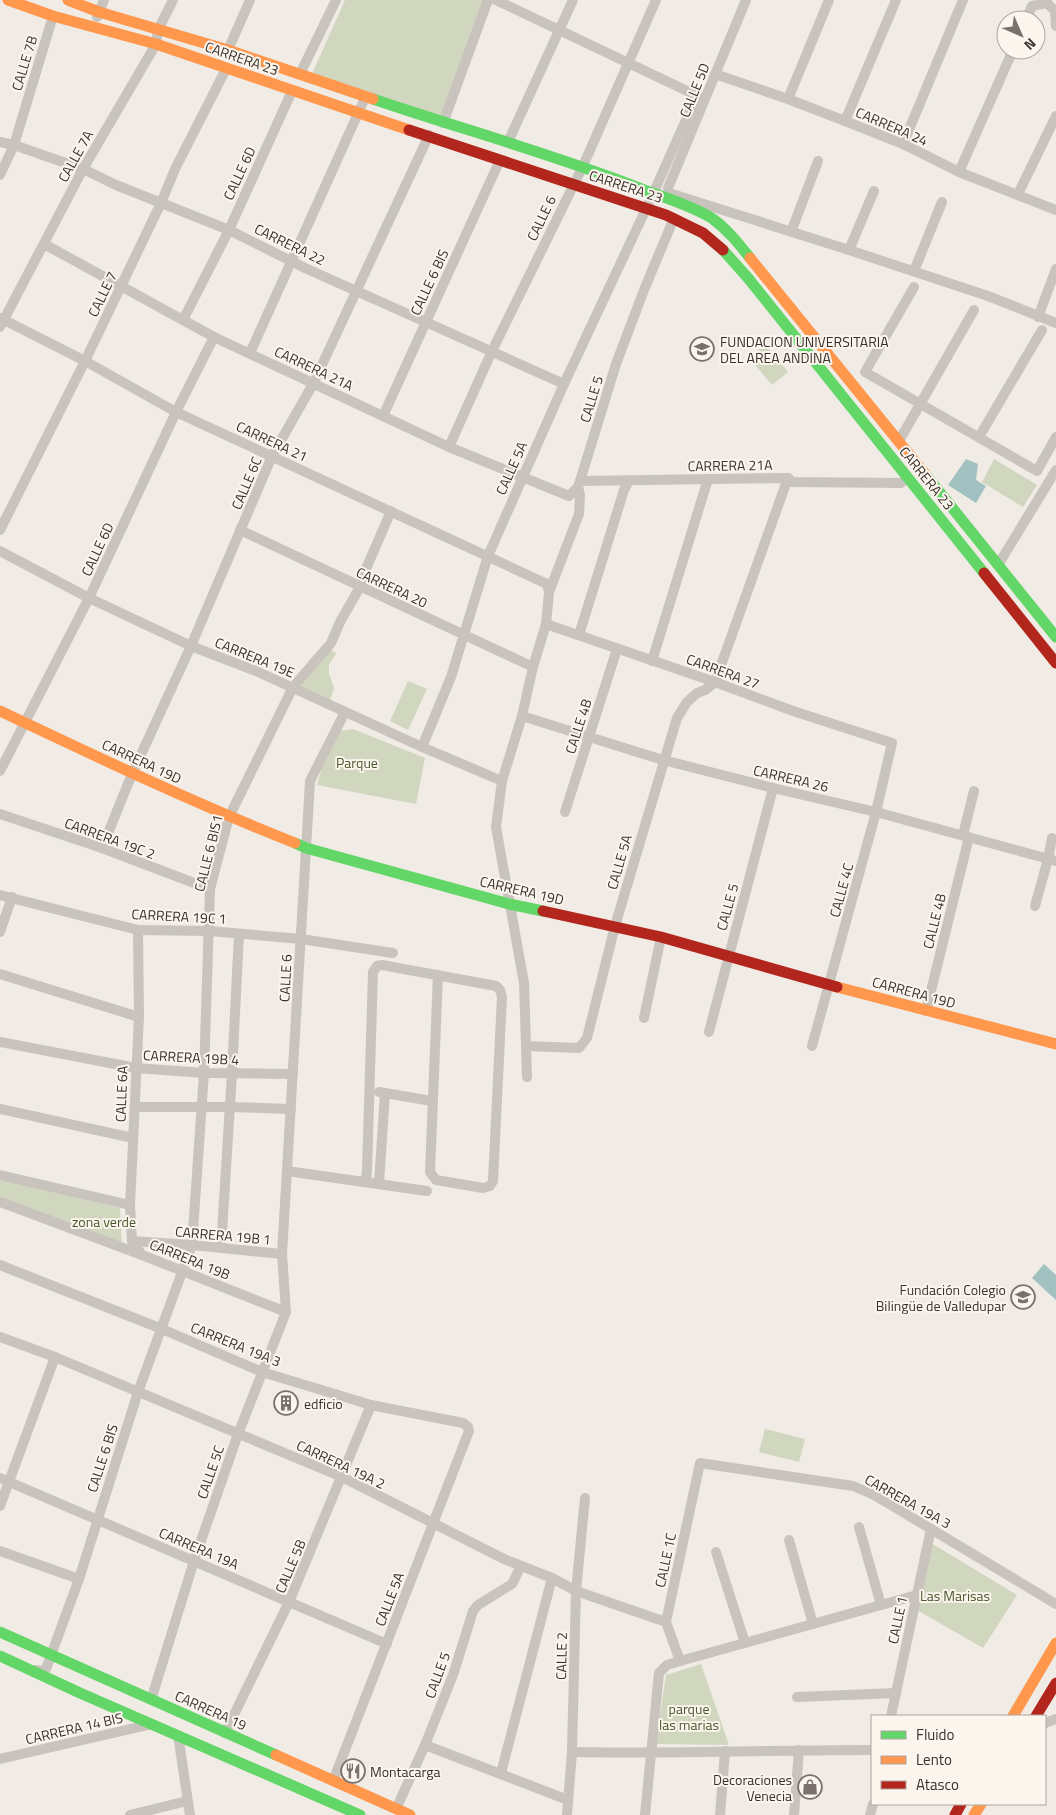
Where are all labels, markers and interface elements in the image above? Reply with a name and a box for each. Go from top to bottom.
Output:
north arrow [996,10,1046,60]
street label: CALLE 7B [6,33,42,93]
text: N [1020,34,1041,55]
street label: CARRERA 23 [202,36,282,80]
street label: CALLE 5D [674,60,714,120]
street label: CARRERA 24 [853,101,931,151]
street label: CALLE 7A [52,126,98,186]
street label: CALLE 6D [217,143,261,203]
street label: CARRERA 23 [586,164,666,208]
street label: CALLE 6 [521,192,561,244]
street label: CARRERA 22 [251,218,329,270]
street label: CALLE 6 BIS [405,245,453,319]
street label: CALLE 7 [82,268,122,320]
place label: FUNDACION UNIVERSITARIA DEL AREA ANDINA [720,331,889,368]
school or university icon: FUNDACION UNIVERSITARIA DEL AREA ANDINA [689,336,715,362]
street label: CARRERA 21A [271,341,358,396]
street label: CALLE 5 [574,373,608,425]
street label: CARRERA 21 [233,415,311,467]
street label: CALLE 5A [490,437,532,498]
street label: CARRERA 23 [895,442,959,514]
street label: CALLE 6C [225,453,267,513]
street label: CARRERA 21A [687,454,773,476]
street label: CALLE 6D [75,519,119,579]
street label: CARRERA 20 [353,561,431,613]
street label: CARRERA 19E [212,631,298,683]
street label: CARRERA 27 [683,648,763,694]
street label: CALLE 4B [559,696,597,756]
street label: CARRERA 19D [99,733,185,789]
park label: Parque [336,752,378,773]
street label: CARRERA 26 [751,759,831,797]
street label: CARRERA 19C 2 [62,812,158,864]
street label: CALLE 6 BIS1 [188,812,228,894]
street label: CALLE 5A [601,831,637,892]
street label: CALLE 4C [824,860,858,920]
street label: CARRERA 19D [478,870,566,910]
street label: CALLE 5 [711,881,743,933]
street label: CALLE 4B [917,891,951,951]
street label: CARRERA 19C 1 [131,903,227,929]
street label: CALLE 6 [273,953,297,1003]
street label: CARRERA 19D [870,971,958,1013]
street label: CARRERA 19B 4 [142,1044,240,1070]
street label: CALLE 6A [110,1065,133,1123]
park label: zona verde [72,1211,136,1232]
street label: CARRERA 19B 1 [174,1220,272,1250]
street label: CARRERA 19B [147,1233,233,1285]
place label: Fundación Colegio Bilingüe de Valledupar [876,1279,1006,1316]
school or university icon: Fundación Colegio Bilingüe de Valledupar [1010,1284,1036,1310]
street label: CARRERA 19A 3 [188,1316,284,1372]
building icon: edficio [273,1390,299,1416]
place label: edficio [304,1393,343,1414]
street label: CALLE 6 BIS [81,1421,123,1495]
street label: CARRERA 19A 2 [293,1434,389,1494]
street label: CALLE 5C [191,1442,229,1502]
street label: CARRERA 19A 3 [861,1469,955,1533]
street label: CARRERA 19A [156,1522,243,1575]
street label: CALLE 1C [649,1530,681,1589]
street label: CALLE 5B [269,1536,311,1596]
street label: CALLE 5A [369,1568,409,1629]
park label: Las Marisas [920,1585,990,1606]
street label: CALLE 1 [882,1594,912,1646]
street label: CALLE 2 [550,1632,572,1680]
street label: CALLE 5 [419,1649,455,1701]
street label: CARRERA 19 [172,1685,250,1735]
park label: parque las marias [659,1698,719,1735]
street label: CARRERA 14 BIS [23,1707,125,1749]
legend [871,1715,1046,1805]
text: Fluido [916,1723,955,1746]
text: Lento [916,1748,952,1771]
restaurant icon: Montacarga [340,1758,366,1784]
place label: Montacarga [370,1761,441,1782]
place label: Decoraciones Venecia [713,1769,792,1806]
text: Atasco [916,1773,959,1796]
shop icon: Decoraciones Venecia [797,1774,823,1800]

